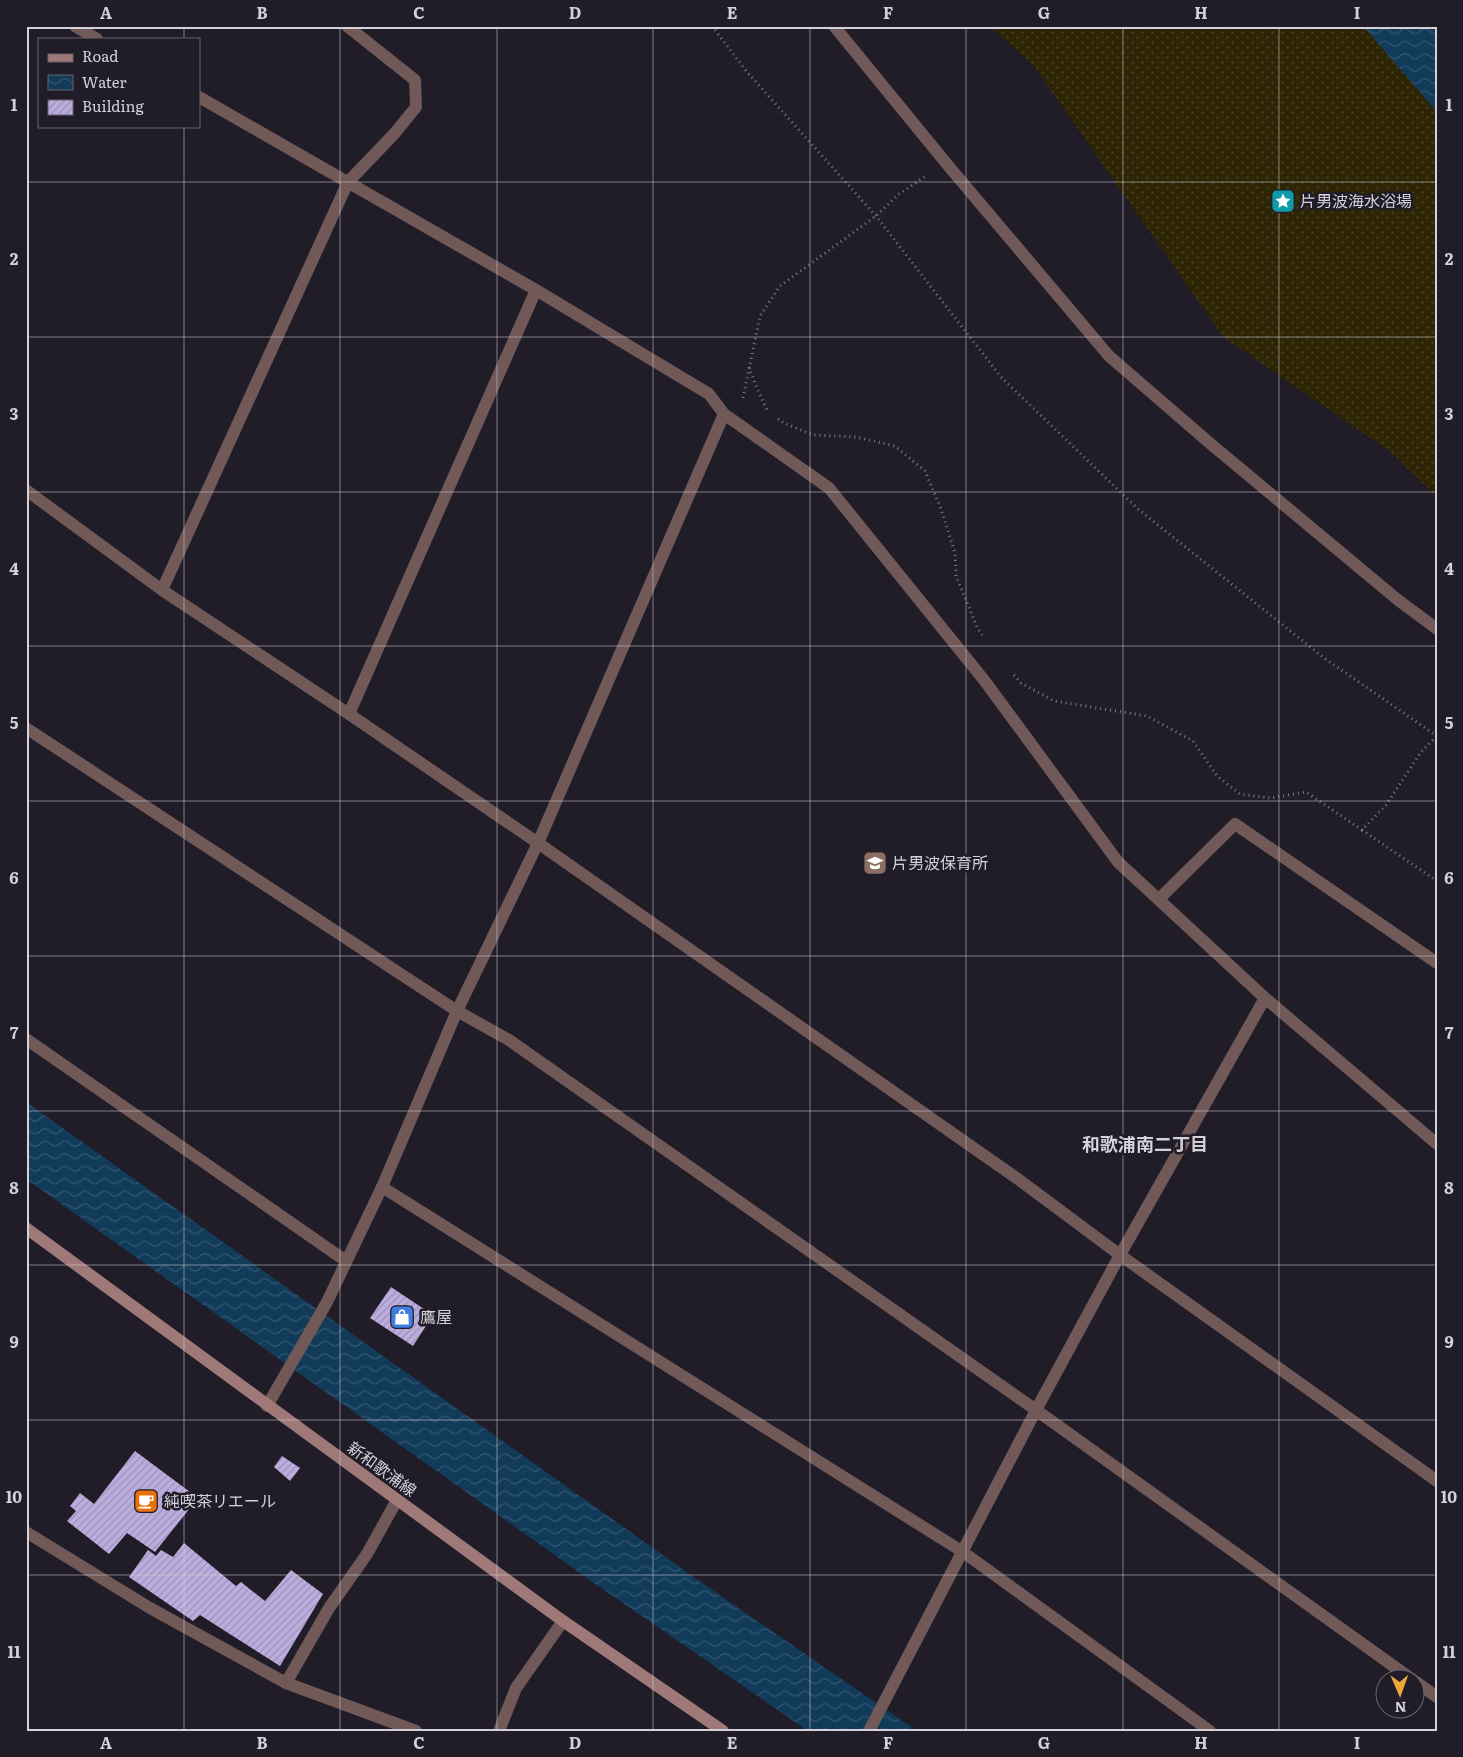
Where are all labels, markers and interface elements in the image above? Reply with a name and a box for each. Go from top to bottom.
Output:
text: A [100,0,112,24]
text: B [256,0,268,24]
text: C [413,0,425,24]
text: D [569,0,581,24]
text: E [727,0,738,24]
text: F [883,0,893,24]
text: G [1038,0,1050,24]
text: H [1194,0,1208,24]
text: I [1354,0,1360,24]
legend [38,38,200,128]
text: Road [82,44,118,67]
text: Water [82,70,127,93]
text: 1 [11,92,18,116]
text: 1 [1446,92,1453,116]
text: Building [82,94,144,117]
place icon: 片男波海水浴場 [1270,188,1296,214]
place label: 片男波海水浴場 [1300,188,1412,212]
text: 2 [10,246,19,270]
text: 2 [1445,246,1454,270]
text: 3 [10,401,19,425]
text: 3 [1445,401,1454,425]
text: 4 [9,556,19,580]
text: 4 [1444,556,1454,580]
text: 5 [10,710,19,734]
text: 5 [1445,710,1454,734]
school or university icon: 片男波保育所 [862,850,888,876]
place label: 片男波保育所 [892,850,988,874]
text: 6 [9,865,19,889]
text: 6 [1444,865,1454,889]
text: 7 [10,1020,19,1044]
text: 7 [1445,1020,1454,1044]
district label: 和歌浦南二丁目 [1082,1130,1208,1157]
text: 8 [9,1175,19,1199]
text: 8 [1444,1175,1454,1199]
shop icon: 鷹屋 [389,1304,415,1330]
place label: 鷹屋 [420,1304,452,1328]
text: 9 [9,1329,19,1353]
text: 9 [1444,1329,1454,1353]
street label: 新和歌浦線 [343,1435,422,1501]
text: 10 [6,1484,22,1508]
text: 10 [1441,1484,1457,1508]
cafe icon: 純喫茶リエール [133,1488,159,1514]
place label: 純喫茶リエール [164,1488,276,1512]
text: 11 [7,1639,21,1663]
text: 11 [1442,1639,1456,1663]
north arrow [1376,1670,1426,1720]
text: N [1394,1698,1407,1718]
text: A [100,1730,112,1754]
text: B [256,1730,268,1754]
text: C [413,1730,425,1754]
text: D [569,1730,581,1754]
text: E [727,1730,738,1754]
text: F [883,1730,893,1754]
text: G [1038,1730,1050,1754]
text: H [1194,1730,1208,1754]
text: I [1354,1730,1360,1754]

